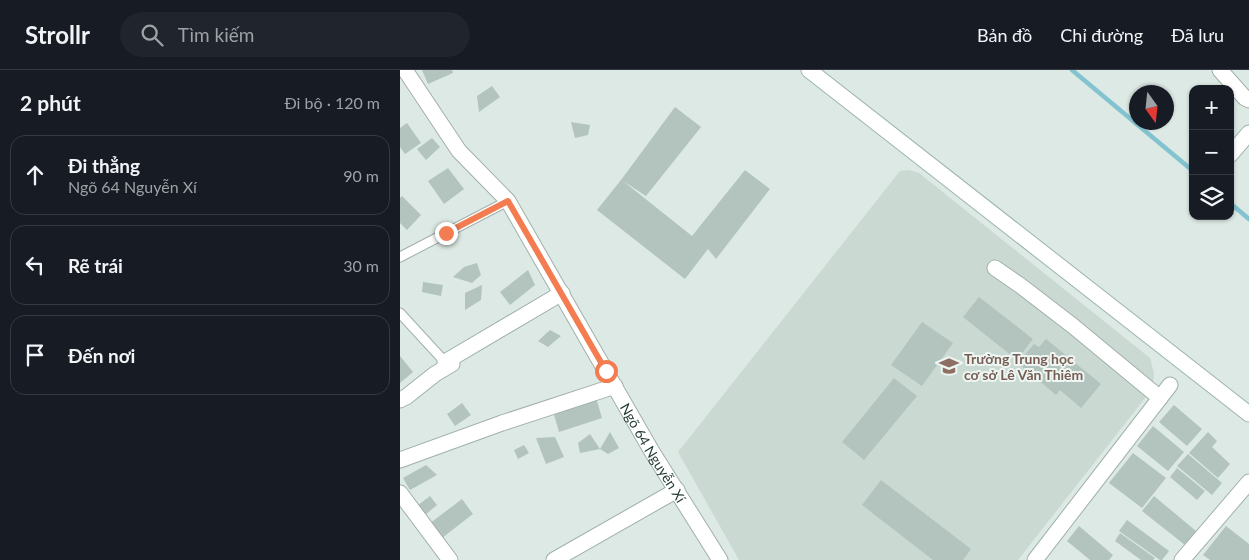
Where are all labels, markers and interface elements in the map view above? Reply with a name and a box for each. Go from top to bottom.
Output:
search box [120,12,470,57]
text: Strollr [25,20,90,49]
icon: search [138,21,166,49]
text: Tìm kiếm [178,23,254,46]
text: Bản đồ [977,24,1032,46]
text: Chỉ đường [1060,24,1143,46]
text: Đã lưu [1171,24,1224,46]
north arrow [1129,85,1174,130]
map controls [1189,85,1234,220]
button: + [1189,85,1234,130]
text: 2 phút [20,90,81,115]
text: Đi bộ · 120 m [284,93,380,112]
button: − [1189,130,1234,175]
text: Đi thẳng [68,154,140,177]
icon: ahead [21,161,49,189]
text: 90 m [343,166,379,185]
button: layers [1189,175,1234,220]
text: Ngõ 64 Nguyễn Xí [68,177,197,196]
route end [435,222,458,245]
icon: left [21,251,49,279]
text: Rẽ trái [68,254,123,277]
text: 30 m [343,256,379,275]
icon: arrive [21,341,49,369]
text: Đến nơi [68,344,135,367]
place label: Trường Trung học cơ sở Lê Văn Thiêm [964,350,1083,383]
school or university icon: Trường Trung học cơ sở Lê Văn Thiêm [938,355,960,377]
route start [595,360,618,383]
street label: Ngõ 64 Nguyễn Xí [617,400,690,506]

